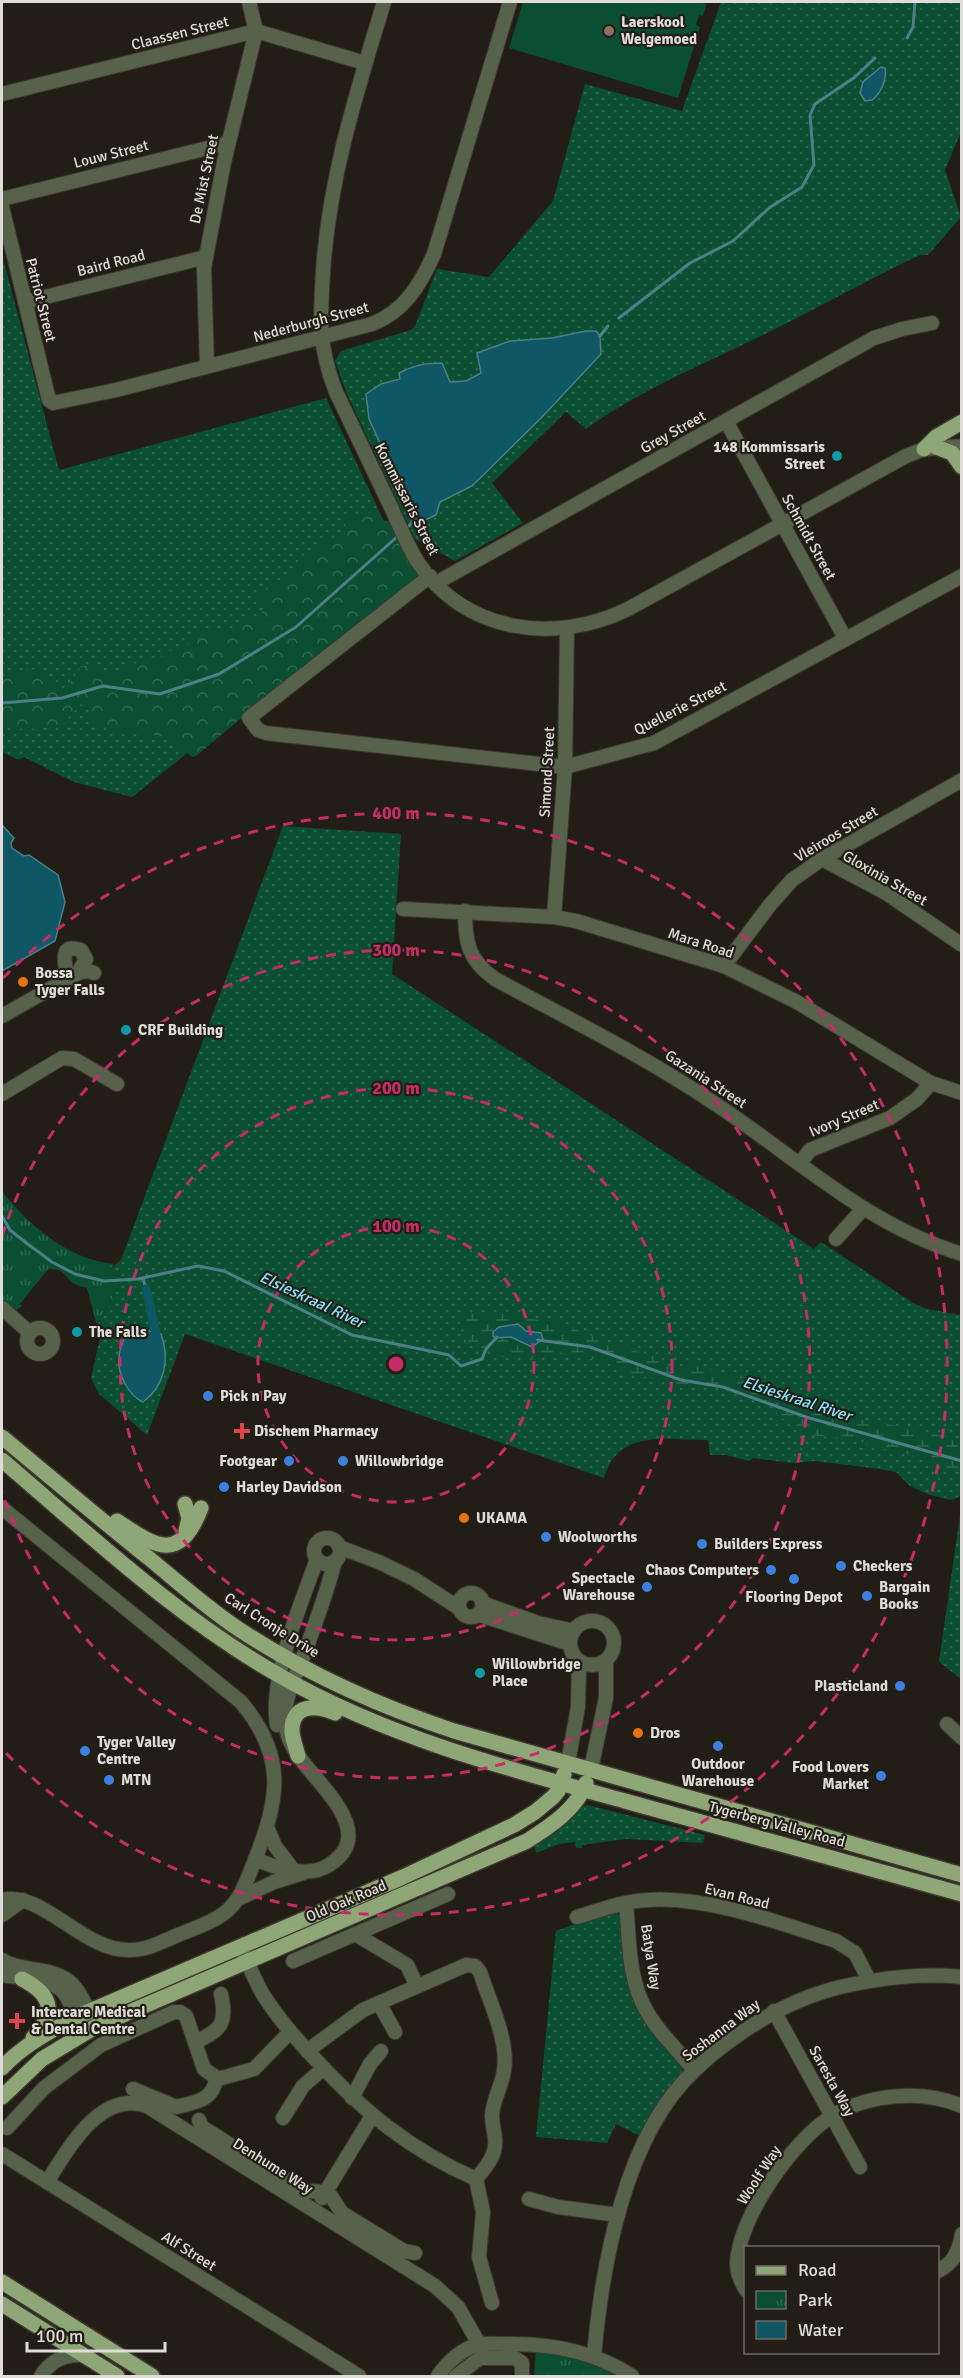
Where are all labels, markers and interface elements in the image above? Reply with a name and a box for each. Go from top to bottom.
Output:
street label: Claassen Street [129,12,231,54]
place label: Laerskool Welgemoed [621,13,697,48]
marker: Laerskool Welgemoed [602,24,616,38]
street label: De Mist Street [186,133,222,225]
street label: Louw Street [72,136,150,172]
street label: Baird Road [75,246,147,280]
street label: Patriot Street [22,256,60,344]
street label: Nederburgh Street [251,298,371,346]
street label: Grey Street [637,407,709,457]
place label: 148 Kommissaris Street [713,438,825,473]
street label: Kommissaris Street [371,440,443,558]
marker: 148 Kommissaris Street [830,449,844,463]
street label: Schmidt Street [778,491,840,583]
street label: Quellerie Street [631,677,729,739]
street label: Simond Street [536,726,558,818]
text: 400 m [372,802,420,824]
street label: Vleiroos Street [791,802,881,866]
street label: Gloxinia Street [839,847,931,909]
street label: Mara Road [666,924,736,962]
text: 300 m [372,939,420,961]
place label: Bossa Tyger Falls [35,964,105,999]
marker: Bossa Tyger Falls [16,975,30,989]
place label: CRF Building [138,1021,223,1039]
marker: CRF Building [119,1023,133,1037]
street label: Gazania Street [662,1046,750,1112]
text: 200 m [372,1077,420,1099]
street label: Ivory Street [806,1095,882,1141]
text: 100 m [372,1215,420,1237]
water label: Elsieskraal River [257,1267,369,1334]
place label: The Falls [89,1323,147,1341]
marker: The Falls [70,1325,84,1339]
centre of rings [386,1354,406,1374]
water label: Elsieskraal River [740,1372,856,1427]
place label: Pick n Pay [220,1387,287,1405]
marker: Pick n Pay [201,1389,215,1403]
place label: Dischem Pharmacy [254,1422,379,1440]
marker: Dischem Pharmacy [235,1424,249,1438]
place label: Footgear [219,1452,277,1470]
place label: Willowbridge [355,1452,444,1470]
marker: Footgear [282,1454,296,1468]
marker: Willowbridge [336,1454,350,1468]
place label: Harley Davidson [236,1478,342,1496]
marker: Harley Davidson [217,1480,231,1494]
place label: UKAMA [476,1509,527,1527]
marker: UKAMA [457,1511,471,1525]
place label: Woolworths [558,1528,638,1546]
marker: Woolworths [539,1530,553,1544]
place label: Builders Express [714,1535,823,1553]
marker: Builders Express [695,1537,709,1551]
place label: Checkers [853,1557,913,1575]
marker: Checkers [834,1559,848,1573]
place label: Chaos Computers [645,1561,759,1579]
marker: Chaos Computers [764,1563,778,1577]
place label: Spectacle Warehouse [563,1569,635,1604]
marker: Flooring Depot [787,1572,801,1586]
place label: Bargain Books [879,1578,930,1613]
marker: Spectacle Warehouse [640,1580,654,1594]
place label: Flooring Depot [745,1588,843,1606]
street label: Carl Cronje Drive [221,1589,323,1661]
marker: Bargain Books [860,1589,874,1603]
place label: Willowbridge Place [492,1655,581,1690]
marker: Willowbridge Place [473,1666,487,1680]
place label: Plasticland [814,1677,888,1695]
marker: Plasticland [893,1679,907,1693]
place label: Dros [650,1724,681,1742]
marker: Dros [631,1726,645,1740]
place label: Tyger Valley Centre [97,1733,176,1768]
marker: Outdoor Warehouse [711,1739,725,1753]
marker: Tyger Valley Centre [78,1744,92,1758]
place label: Outdoor Warehouse [682,1755,754,1790]
place label: Food Lovers Market [792,1758,869,1793]
marker: Food Lovers Market [874,1769,888,1783]
place label: MTN [121,1771,151,1789]
marker: MTN [102,1773,116,1787]
street label: Tygerberg Valley Road [707,1797,847,1851]
street label: Old Oak Road [303,1876,389,1926]
street label: Evan Road [703,1879,771,1913]
street label: Batya Way [637,1923,665,1991]
street label: Soshanna Way [679,1995,763,2065]
place label: Intercare Medical & Dental Centre [31,2003,146,2038]
marker: Intercare Medical & Dental Centre [8,2012,26,2030]
street label: Saresta Way [805,2043,859,2119]
street label: Denhume Way [230,2134,316,2198]
street label: Woolf Way [733,2142,785,2208]
street label: Alf Street [158,2227,220,2275]
legend [744,2246,939,2354]
text: Road [798,2259,837,2281]
text: Park [798,2289,833,2311]
scale bar [27,2315,165,2353]
text: Water [798,2319,844,2341]
text: 100 m [36,2325,83,2347]

